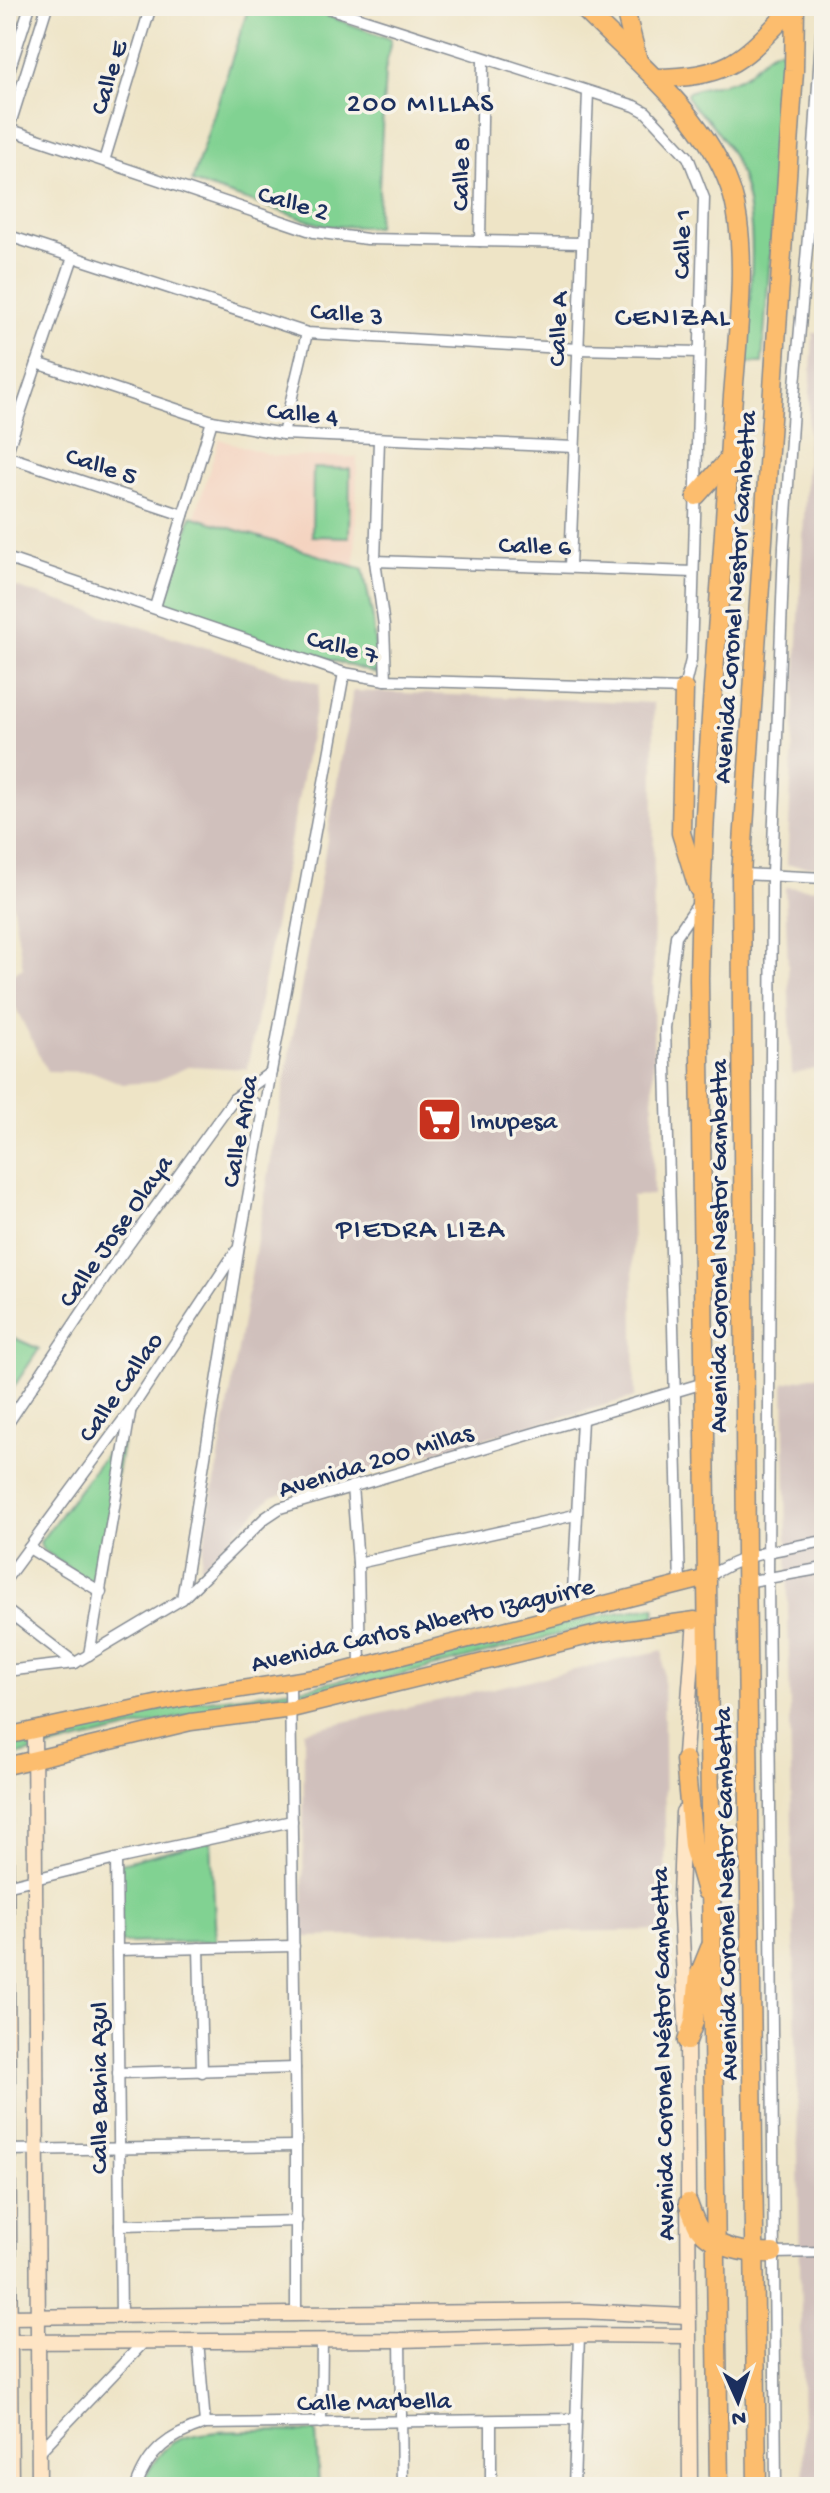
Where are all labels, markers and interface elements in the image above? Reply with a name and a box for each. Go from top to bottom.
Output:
street label: Calle E [85,37,137,119]
district label: 200 MILLAS [347,89,495,122]
street label: Calle 8 [447,137,480,211]
street label: Calle 2 [254,180,332,230]
street label: Calle 1 [668,209,701,279]
street label: Calle A [544,290,577,367]
street label: Calle 3 [309,298,384,335]
district label: CENIZAL [615,303,731,336]
street label: Calle 4 [265,397,340,436]
street label: Avenida Coronel Nestor Gambetta [709,408,766,785]
street label: Calle 5 [61,442,140,494]
street label: Calle 6 [498,532,573,565]
street label: Calle 7 [303,625,383,674]
street label: Avenida Coronel Nestor Gambetta [706,1058,737,1433]
street label: Calle Arica [217,1072,268,1190]
supermarket icon: Imupesa [415,1095,463,1143]
place label: Imupesa [470,1108,559,1139]
street label: Calle Jose Olaya [54,1149,183,1315]
district label: PIEDRA LIZA [335,1215,506,1248]
street label: Calle Callao [73,1327,172,1450]
street label: Avenida 200 Millas [275,1419,479,1508]
street label: Avenida Carlos Alberto Izaguirre [249,1573,598,1682]
street label: Avenida Coronel Nestor Gambetta [710,1705,747,2081]
street label: Avenida Coronel Néstor Gambetta [647,1865,684,2241]
street label: Calle Bahia Azul [86,2002,117,2174]
north arrow [698,2361,778,2441]
street label: Calle Marbella [297,2388,453,2421]
text: N [731,2404,747,2430]

